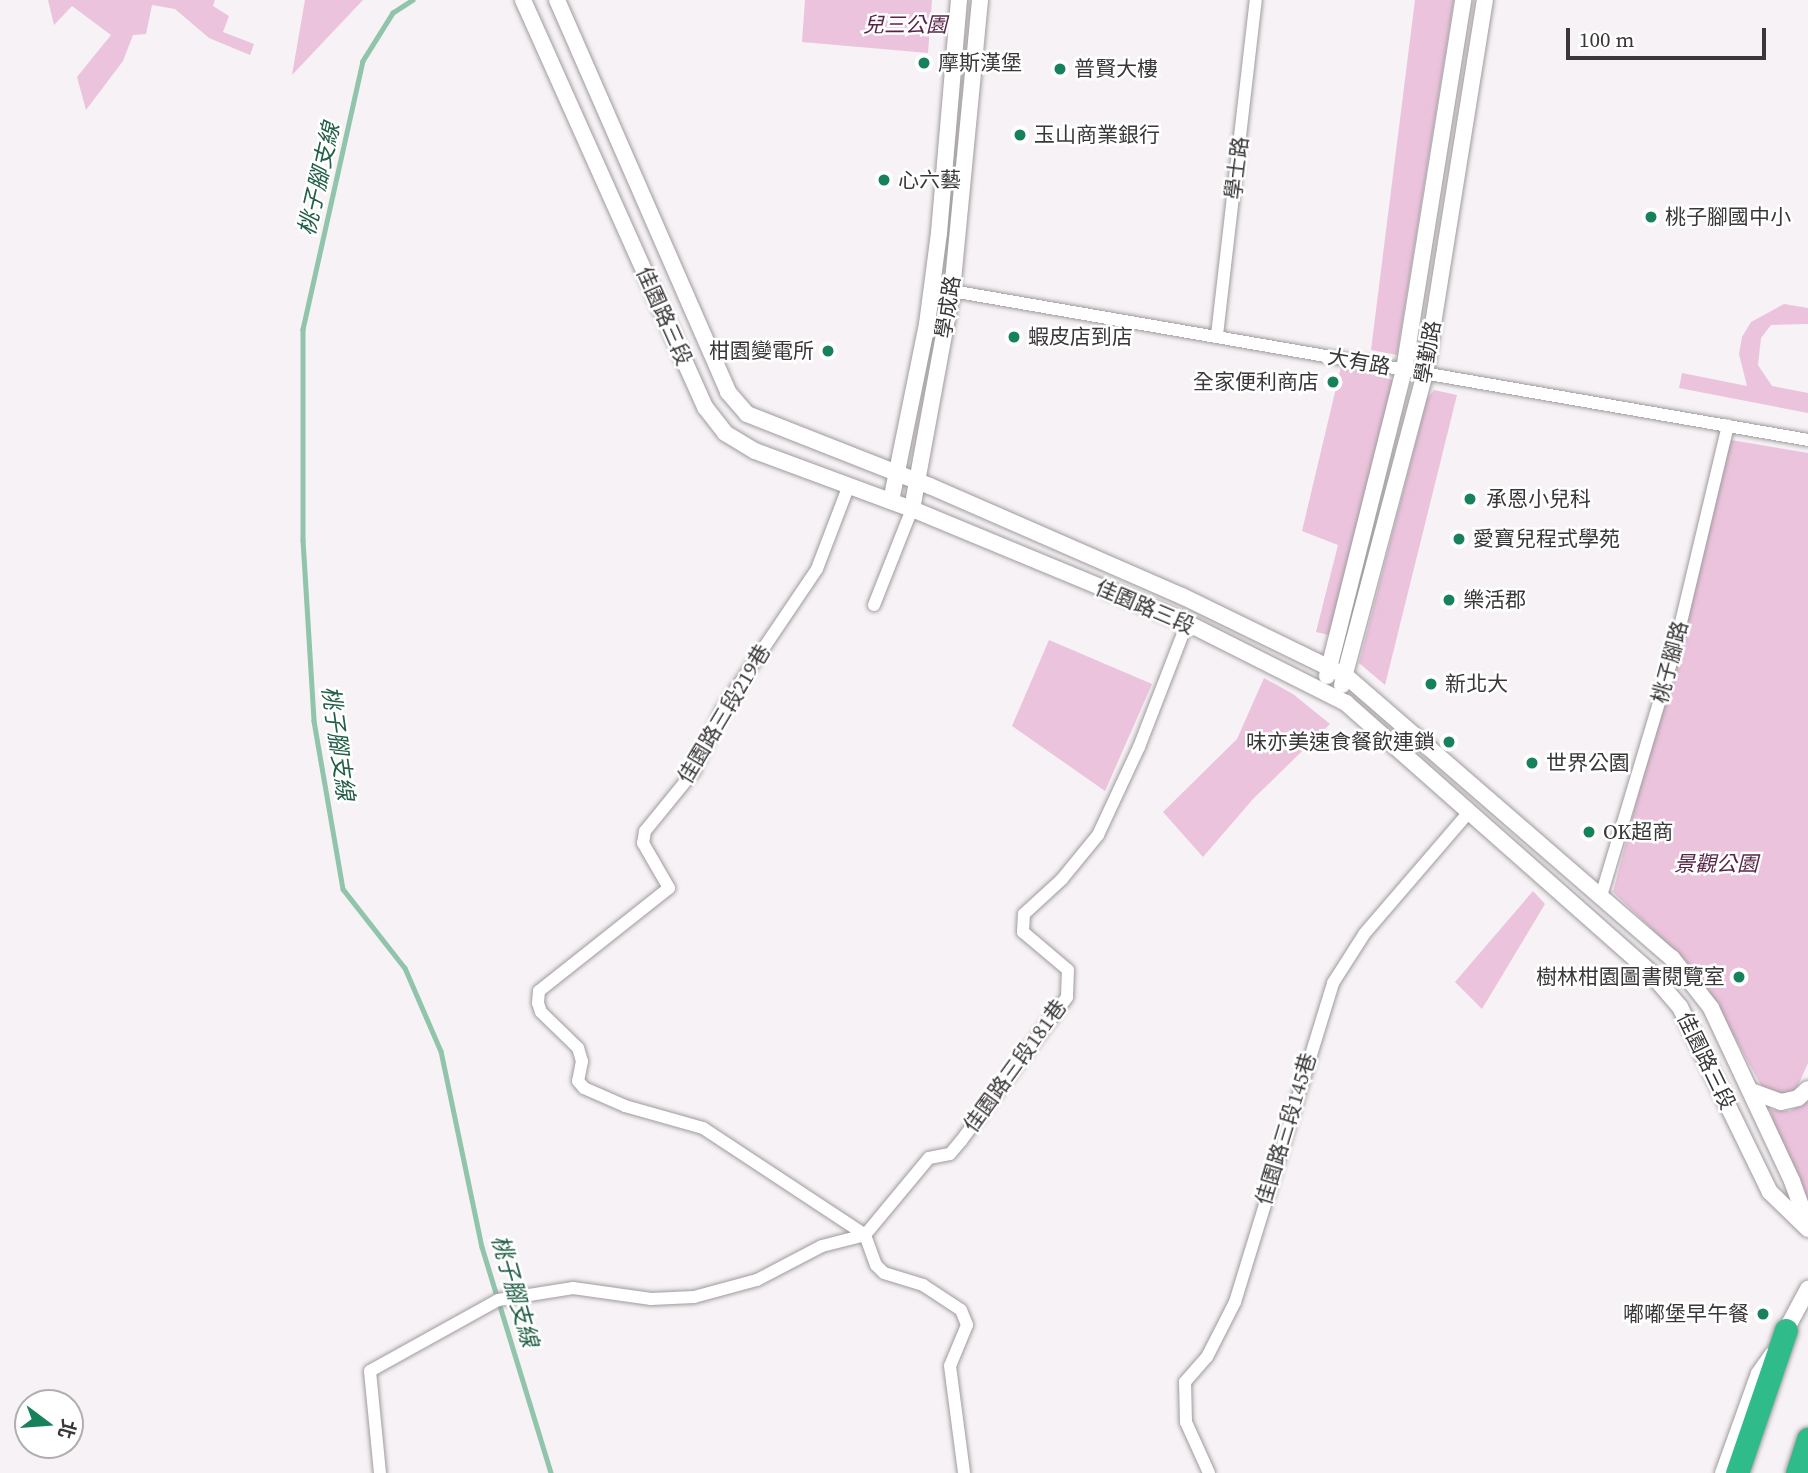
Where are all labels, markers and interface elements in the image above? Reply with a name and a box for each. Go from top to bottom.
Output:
park label: 兒三公園 [863,12,947,38]
scale bar [1570,14,1770,58]
text: 100 m [1579,25,1634,54]
place label: 摩斯漢堡 [938,50,1022,76]
marker: 摩斯漢堡 [916,55,932,71]
place label: 普賢大樓 [1074,56,1158,82]
marker: 普賢大樓 [1052,61,1068,77]
water label: 桃子腳支線 [293,120,345,238]
place label: 玉山商業銀行 [1034,122,1160,148]
marker: 玉山商業銀行 [1012,127,1028,143]
street label: 學士路 [1221,135,1253,201]
place label: 心六藝 [898,167,961,193]
marker: 心六藝 [876,172,892,188]
place label: 桃子腳國中小 [1665,204,1791,230]
marker: 桃子腳國中小 [1643,209,1659,225]
street label: 佳園路三段 [631,263,697,369]
street label: 學成路 [931,274,965,340]
street label: 學勤路 [1410,319,1446,385]
place label: 蝦皮店到店 [1028,324,1133,350]
marker: 蝦皮店到店 [1006,329,1022,345]
place label: 柑園變電所 [709,338,814,364]
marker: 柑園變電所 [820,343,836,359]
street label: 大有路 [1326,344,1392,380]
place label: 全家便利商店 [1193,369,1319,395]
marker: 全家便利商店 [1325,374,1341,390]
place label: 承恩小兒科 [1486,486,1591,512]
marker: 承恩小兒科 [1460,489,1480,509]
place label: 愛寶兒程式學苑 [1473,526,1620,552]
marker: 愛寶兒程式學苑 [1451,531,1467,547]
street label: 佳園路三段 [1092,575,1198,639]
place label: 樂活郡 [1463,587,1526,613]
marker: 樂活郡 [1441,592,1457,608]
street label: 桃子腳路 [1647,618,1693,706]
street label: 佳園路三段219巷 [673,640,775,788]
place label: 新北大 [1445,671,1508,697]
marker: 新北大 [1423,676,1439,692]
water label: 桃子腳支線 [316,684,360,802]
place label: 味亦美速食餐飲連鎖 [1246,729,1435,755]
marker: 味亦美速食餐飲連鎖 [1441,734,1457,750]
place label: 世界公園 [1546,750,1630,776]
marker: 世界公園 [1524,755,1540,771]
place label: OK超商 [1603,819,1673,845]
marker: OK超商 [1581,824,1597,840]
park label: 景觀公園 [1674,851,1758,877]
place label: 樹林柑園圖書閱覽室 [1536,964,1725,990]
marker: 樹林柑園圖書閱覽室 [1731,969,1747,985]
street label: 佳園路三段181巷 [959,995,1071,1137]
street label: 佳園路三段 [1672,1008,1740,1114]
street label: 佳園路三段145巷 [1251,1050,1321,1208]
water label: 桃子腳支線 [486,1232,544,1350]
place label: 嘟嘟堡早午餐 [1623,1301,1749,1327]
marker: 嘟嘟堡早午餐 [1755,1306,1771,1322]
north arrow [14,1389,84,1459]
text: 北 [52,1417,82,1442]

